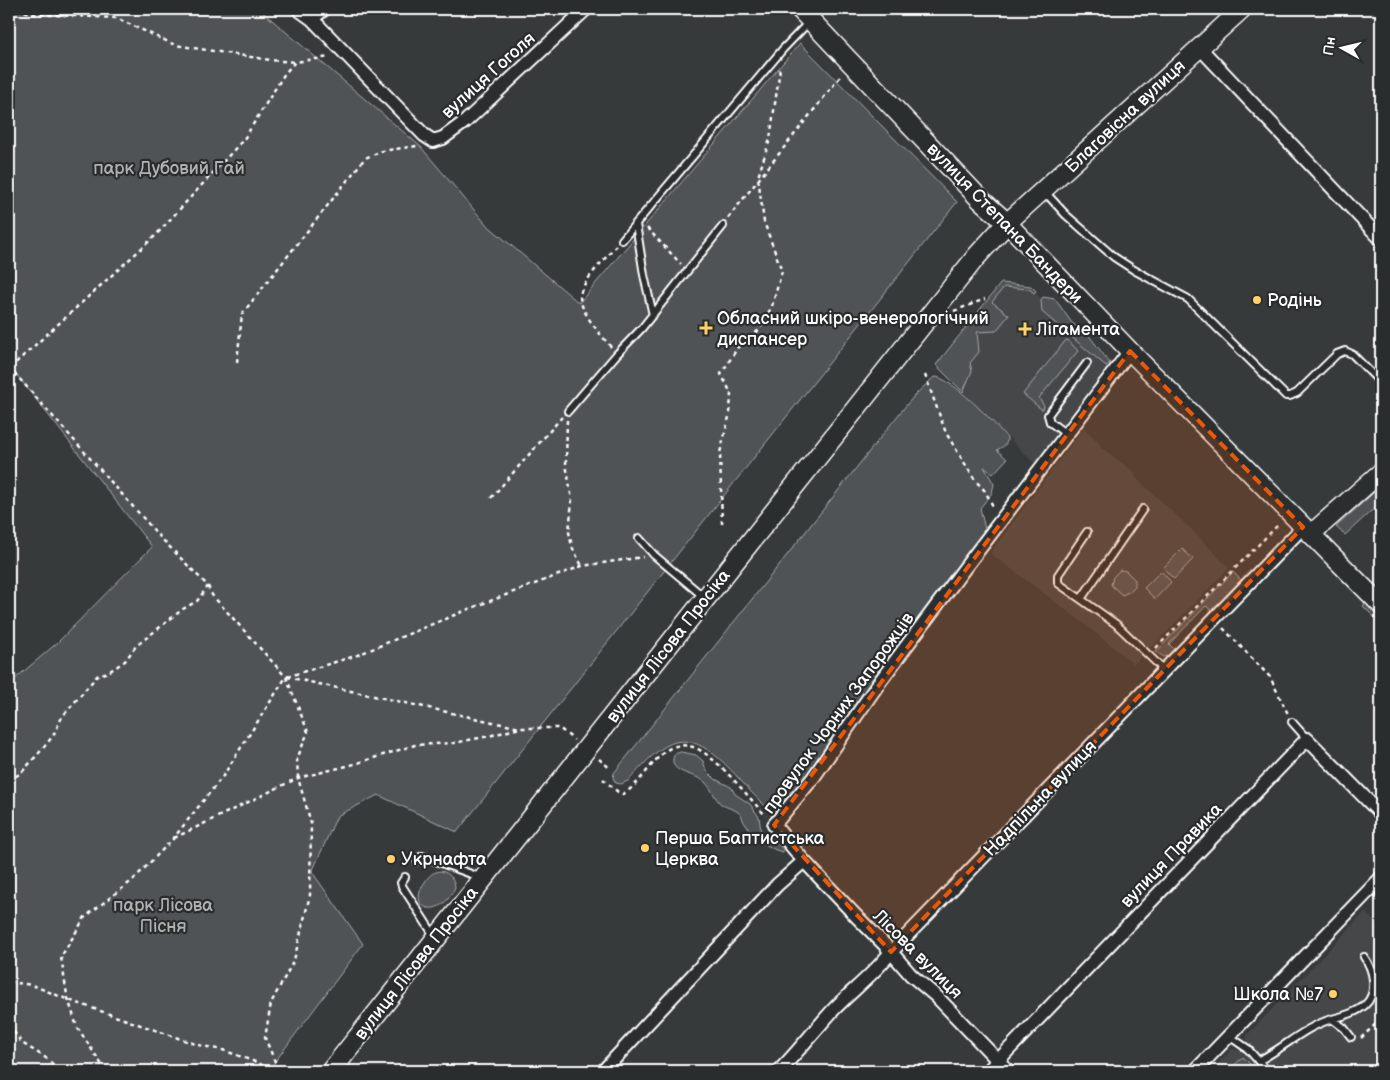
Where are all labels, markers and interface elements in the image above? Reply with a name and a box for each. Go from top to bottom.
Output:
north arrow [1318,22,1368,72]
street label: вулиця Гоголя [437,28,540,123]
text: Пн [1320,36,1339,57]
street label: Благовісна вулиця [1061,55,1190,177]
street label: вулиця Степана Бандери [922,139,1087,308]
park label: парк Дубовий Гай [93,158,245,179]
place label: Родінь [1267,290,1322,311]
marker: Родінь [1251,294,1263,306]
place label: Обласний шкіро-венерологічний диспансер [717,308,989,350]
place label: Лігамента [1035,319,1120,340]
marker: Обласний шкіро-венерологічний диспансер [699,321,713,335]
marker: Лігамента [1018,322,1032,336]
street label: вулиця Лісова Просіка [602,565,735,727]
street label: провулок Чорних Запорожців [758,608,919,818]
street label: Надпільна вулиця [980,736,1101,861]
street label: вулиця Правика [1116,798,1227,912]
place label: Перша Баптистська Церква [655,828,825,870]
marker: Перша Баптистська Церква [639,842,651,854]
place label: Укрнафта [401,849,487,870]
marker: Укрнафта [385,853,397,865]
street label: вулиця Лісова Просіка [350,882,483,1044]
park label: парк Лісова Пісня [113,895,213,937]
street label: Лісова вулиця [868,905,967,1003]
place label: Школа №7 [1233,984,1323,1005]
marker: Школа №7 [1327,988,1339,1000]

